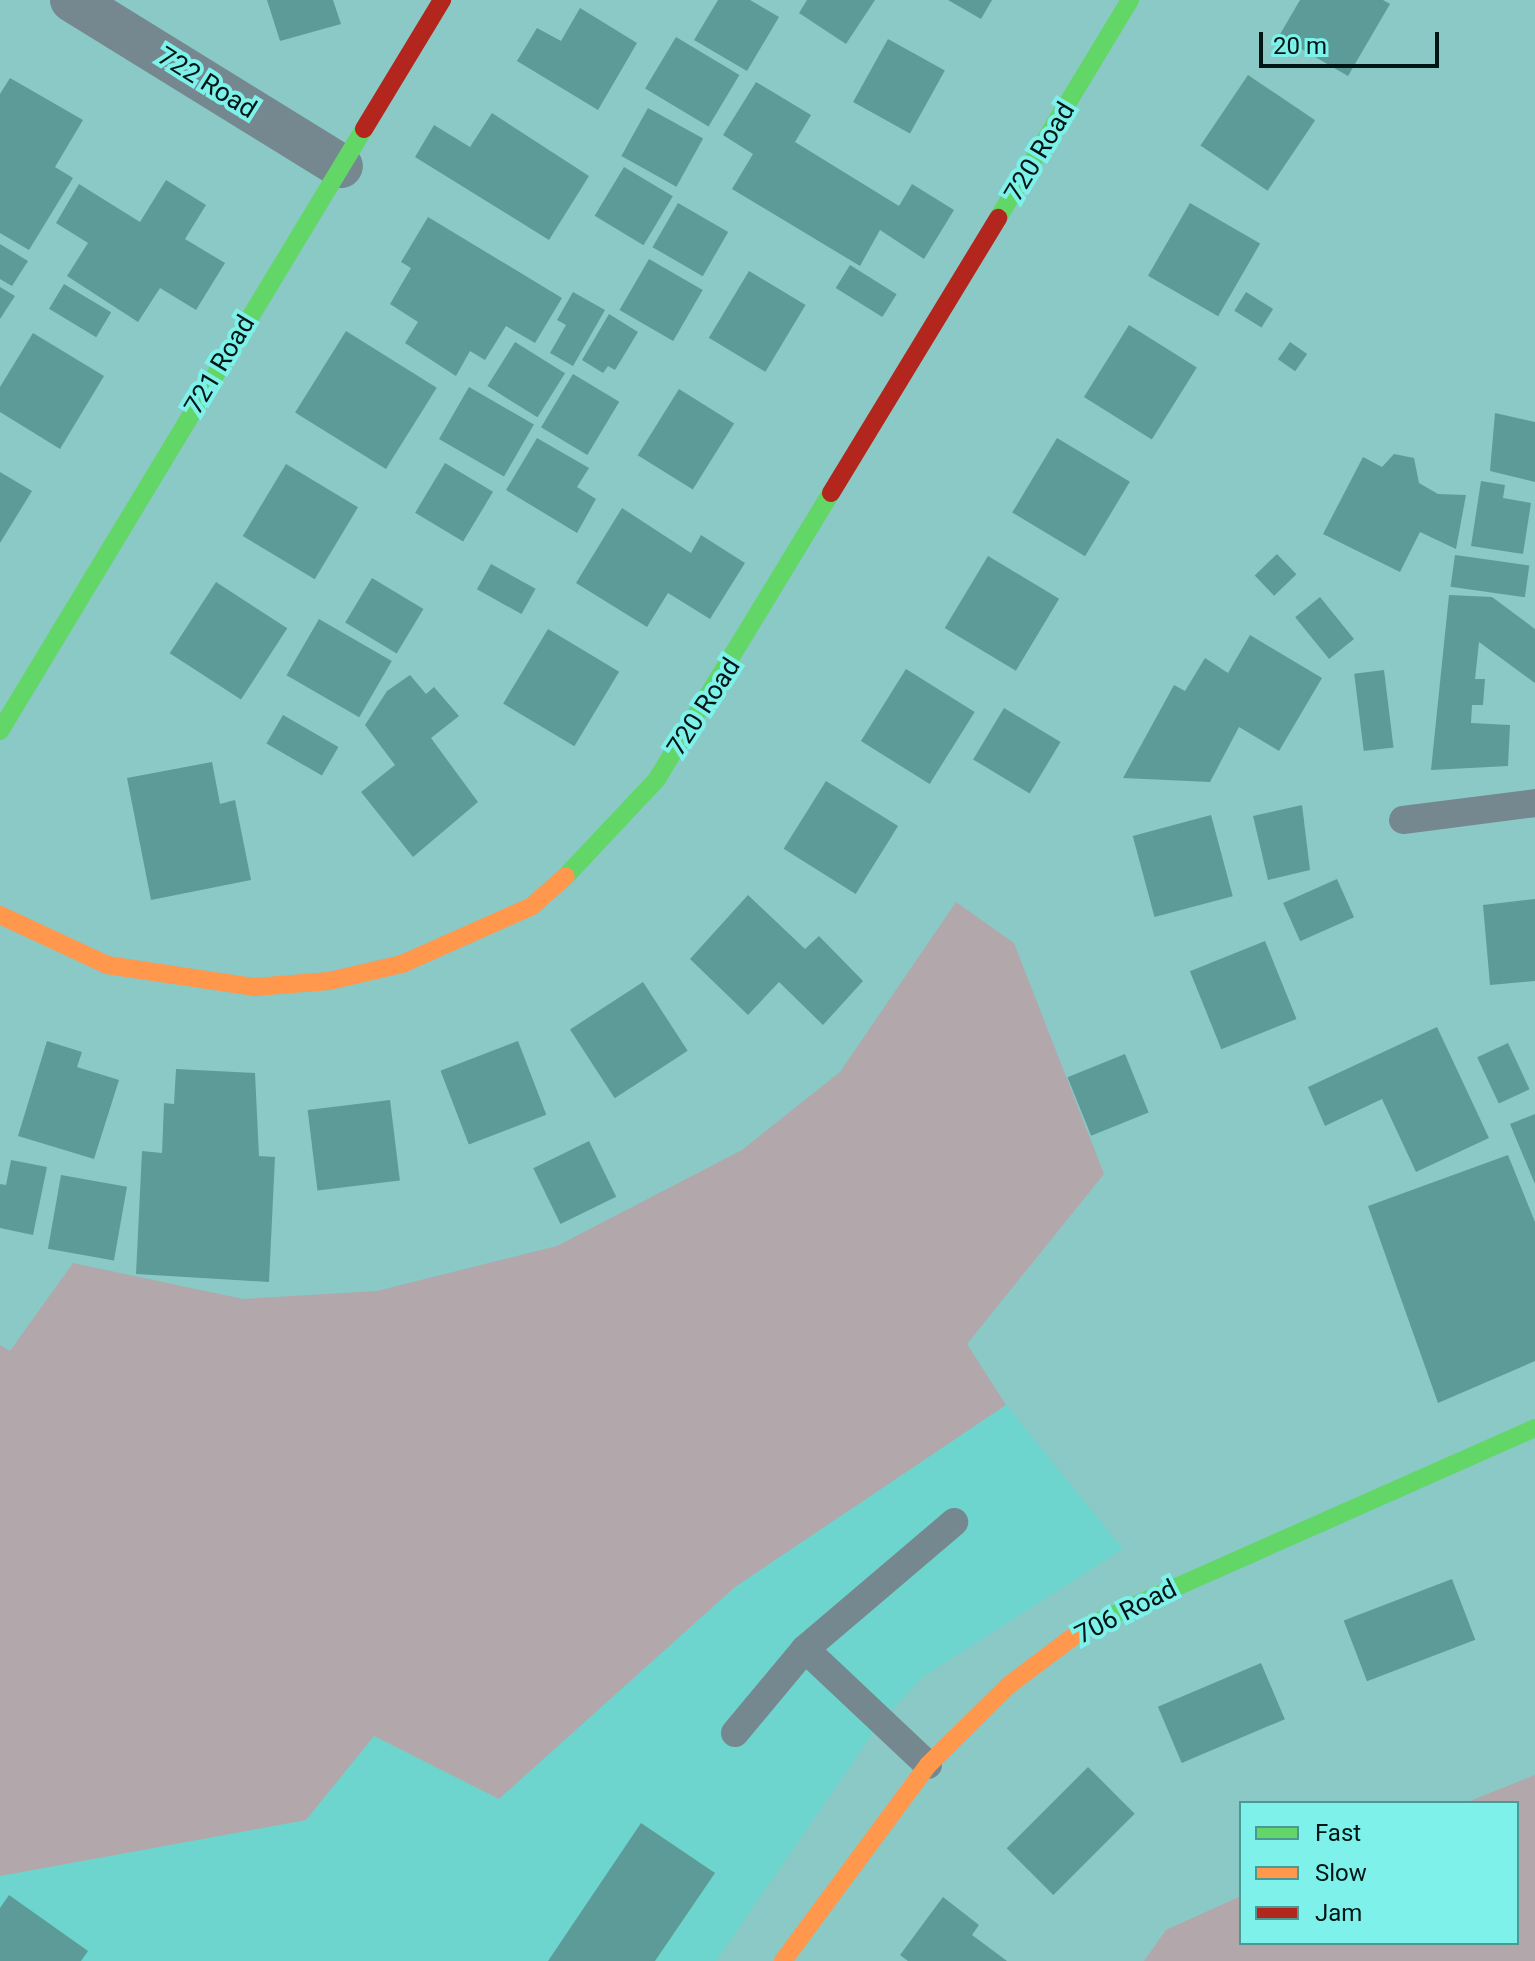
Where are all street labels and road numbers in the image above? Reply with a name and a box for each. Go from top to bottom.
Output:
street label: 722 Road [152,41,262,125]
street label: 720 Road [998,97,1082,207]
street label: 721 Road [178,310,262,420]
street label: 720 Road [661,652,747,762]
street label: 706 Road [1070,1573,1182,1651]

